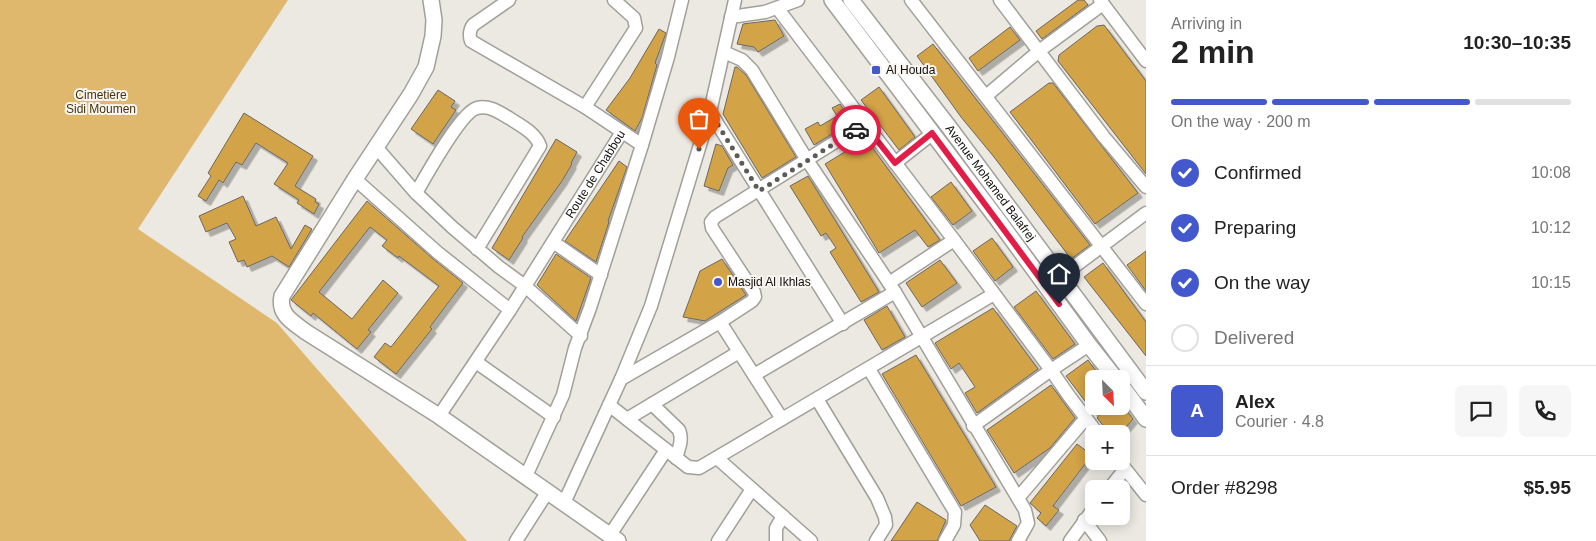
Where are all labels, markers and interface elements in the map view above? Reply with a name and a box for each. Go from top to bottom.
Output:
text: Arriving in [1171,15,1242,32]
text: 10:30–10:35 [1463,32,1571,53]
text: 2 min [1171,34,1255,70]
place label: Al Houda [886,63,936,77]
marker: Al Houda [870,64,882,76]
park label: Cimetière Sidi Moumen [66,88,136,116]
pin [678,98,720,149]
icon: bag [685,105,713,133]
courier [831,105,881,155]
text: On the way · 200 m [1171,113,1311,130]
icon: car [842,116,870,144]
street label: Avenue Mohamed Balafrej [943,122,1038,244]
street label: Route de Chabbou [563,128,628,221]
icon: check [1171,159,1199,187]
text: Confirmed [1214,162,1302,183]
text: 10:08 [1531,164,1571,181]
icon: check [1171,214,1199,242]
text: Preparing [1214,217,1296,238]
text: 10:12 [1531,219,1571,236]
pin [1038,253,1080,304]
icon: home [1045,260,1073,288]
icon: check [1171,269,1199,297]
text: On the way [1214,272,1310,293]
text: 10:15 [1531,274,1571,291]
place label: Masjid Al Ikhlas [728,275,811,289]
marker: Masjid Al Ikhlas [712,276,724,288]
text: Delivered [1214,327,1294,348]
north arrow [1085,370,1130,415]
map controls [1085,370,1130,525]
button: chat [1455,385,1507,437]
button: phone [1519,385,1571,437]
text: Alex [1235,391,1275,412]
text: A [1190,400,1204,421]
text: Courier · 4.8 [1235,413,1324,430]
button: + [1085,425,1130,470]
text: Order #8298 [1171,477,1278,498]
text: $5.95 [1523,477,1571,498]
button: − [1085,480,1130,525]

